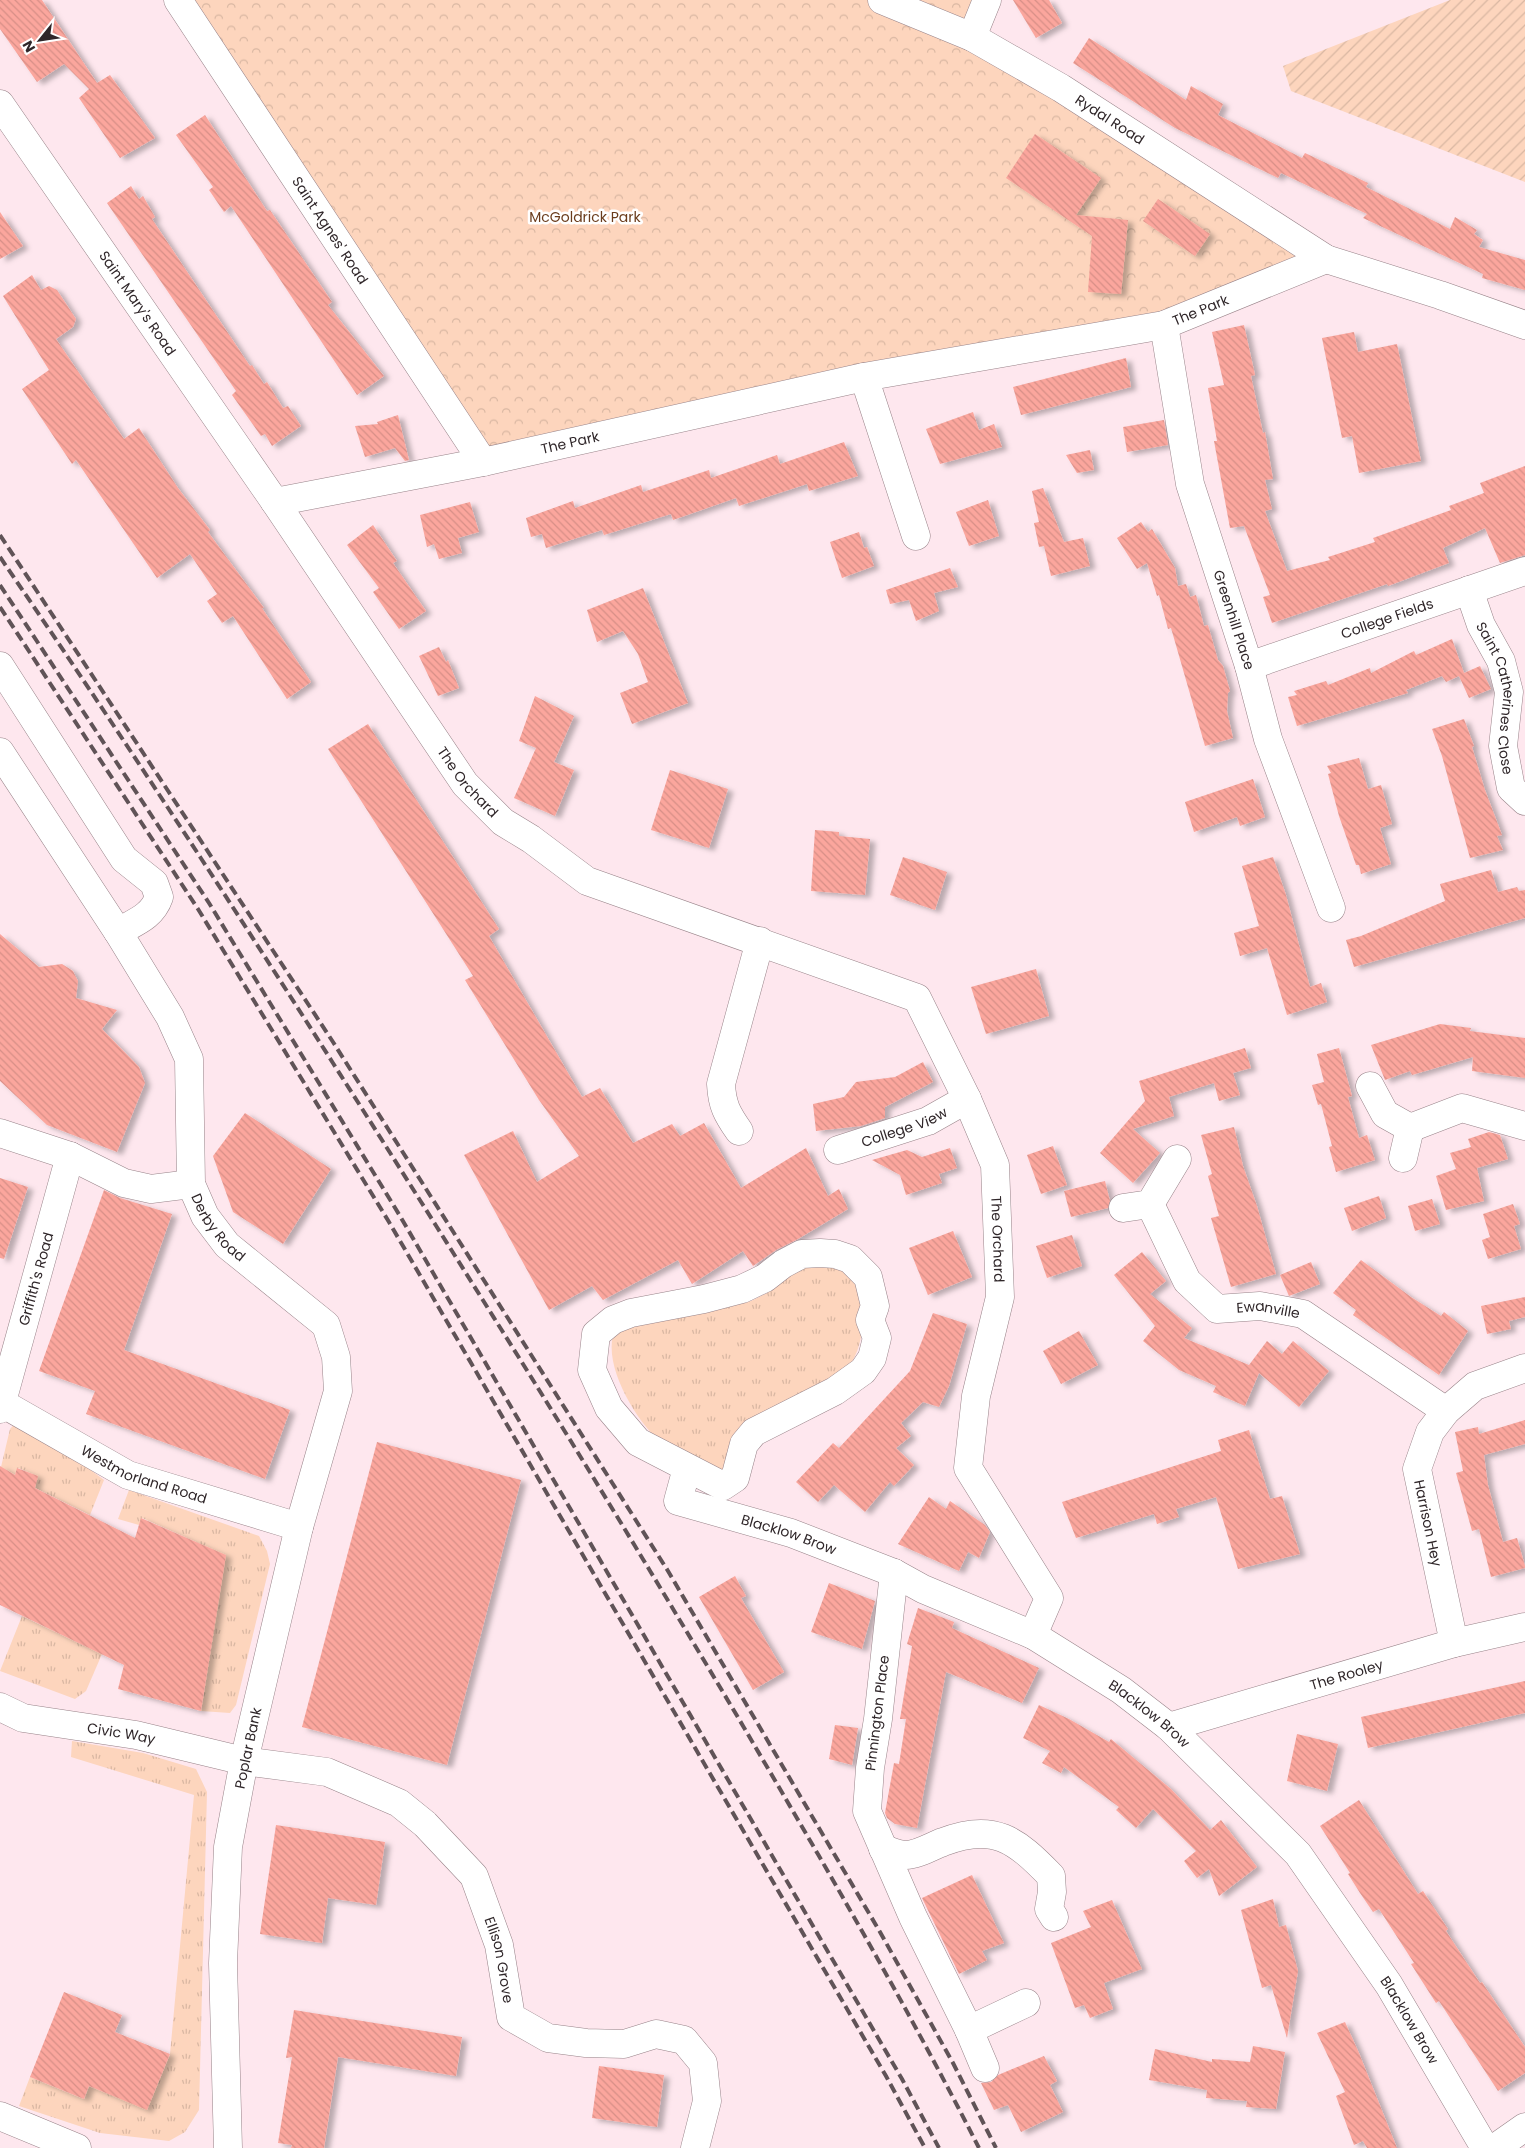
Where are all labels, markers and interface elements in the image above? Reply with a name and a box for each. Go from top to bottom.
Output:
north arrow [15,15,65,65]
text: N [17,37,40,56]
street label: Rydal Road [1071,90,1148,149]
street label: Saint Agnes' Road [287,173,373,288]
park label: McGoldrick Park [529,207,641,227]
street label: Saint Mary's Road [94,247,181,360]
street label: The Park [1169,289,1232,331]
street label: The Park [539,426,602,459]
street label: Greenhill Place [1209,567,1260,673]
street label: College Fields [1338,593,1436,644]
street label: Saint Catherines Close [1471,618,1519,776]
street label: The Orchard [433,743,503,822]
street label: College View [859,1102,951,1152]
street label: Derby Road [186,1190,250,1266]
street label: The Orchard [986,1195,1009,1283]
street label: Griffith's Road [14,1230,58,1328]
street label: Ewanville [1236,1296,1302,1323]
street label: Westmorland Road [77,1440,209,1508]
street label: Harrison Hey [1409,1478,1447,1568]
street label: Blacklow Brow [739,1509,840,1560]
street label: Pinnington Place [860,1654,894,1772]
street label: The Rooley [1307,1654,1386,1695]
street label: Blacklow Brow [1105,1675,1195,1753]
street label: Poplar Bank [230,1705,267,1790]
street label: Civic Way [86,1718,158,1749]
street label: Ellison Grove [480,1914,519,2005]
street label: Blacklow Brow [1376,1972,1444,2068]

